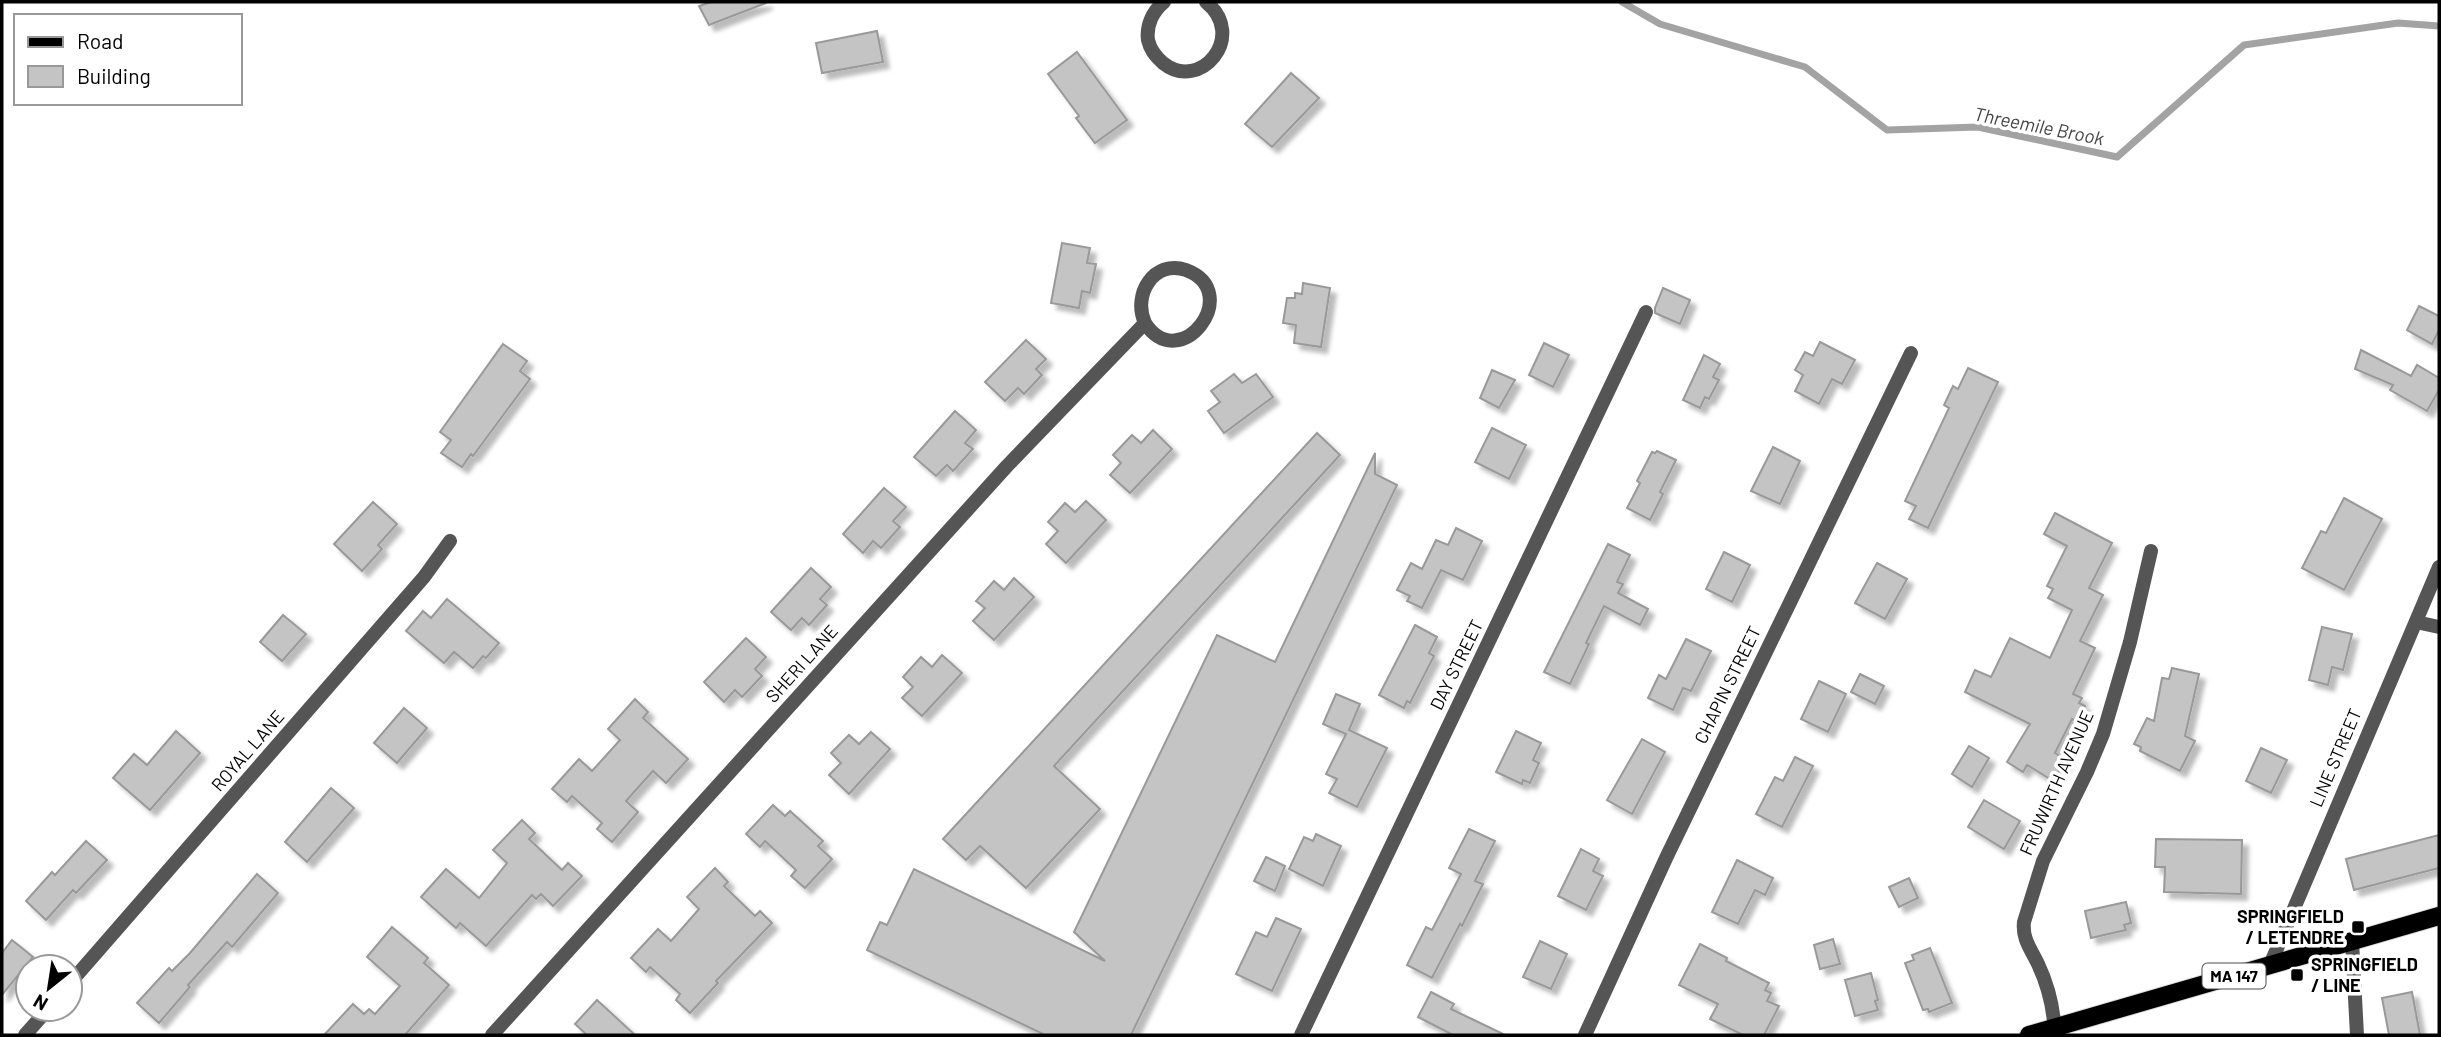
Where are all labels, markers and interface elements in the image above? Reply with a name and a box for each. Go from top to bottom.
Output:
legend [14,14,242,105]
text: Road [77,28,123,53]
text: Building [77,63,151,88]
water label: Threemile Brook [1972,102,2107,150]
street label: DAY STREET [1425,616,1487,713]
street label: SHERI LANE [761,620,842,707]
street label: CHAPIN STREET [1689,622,1765,747]
street label: ROYAL LANE [206,705,288,795]
street label: LINE STREET [2304,705,2366,810]
street label: FRUWIRTH AVENUE [2014,707,2098,858]
place label: SPRINGFIELD / LETENDRE [2237,905,2344,948]
marker: SPRINGFIELD / LETENDRE [2350,919,2366,935]
north arrow [14,953,84,1023]
place label: SPRINGFIELD / LINE [2311,953,2418,996]
road number: MA 147 [2202,964,2266,988]
marker: SPRINGFIELD / LINE [2289,967,2305,983]
text: N [29,990,51,1016]

